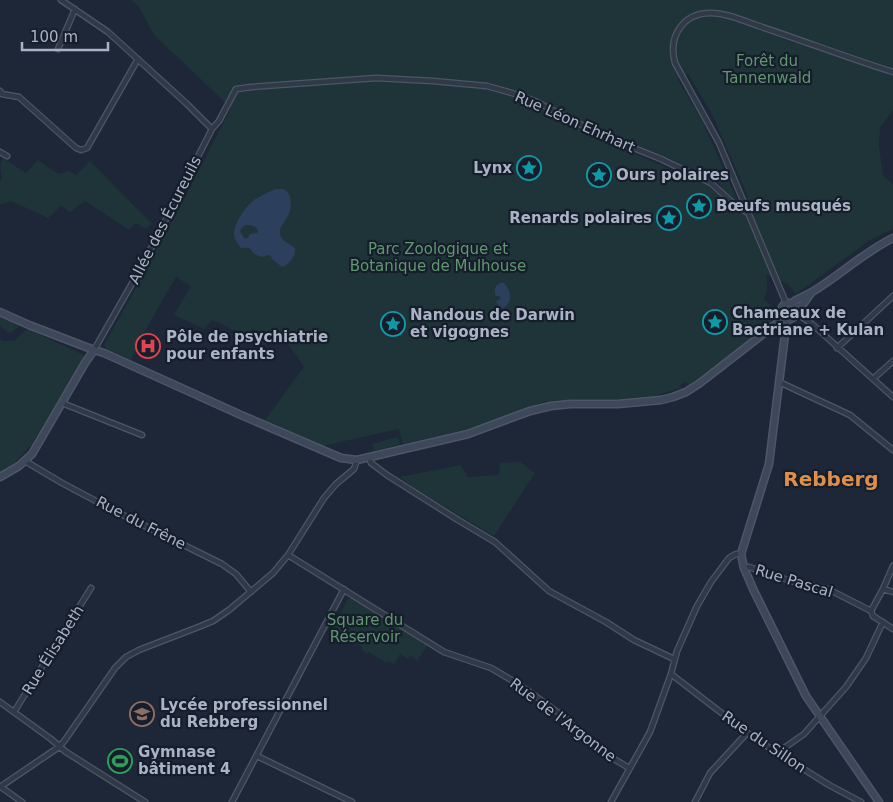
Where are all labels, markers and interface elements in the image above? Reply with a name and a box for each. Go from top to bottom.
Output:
scale bar [22,20,109,52]
text: 100 m [30,28,78,46]
park label: Forêt du Tannenwald [722,52,811,87]
street label: Rue Léon Ehrhart [512,87,638,157]
street label: Allée des Écureuils [124,152,205,287]
place icon: Lynx [516,155,542,181]
place label: Lynx [473,159,512,177]
place icon: Ours polaires [586,162,612,188]
place label: Ours polaires [616,166,729,184]
place icon: Bœufs musqués [686,193,712,219]
place label: Bœufs musqués [716,197,851,215]
place icon: Renards polaires [656,205,682,231]
place label: Renards polaires [509,209,652,227]
park label: Parc Zoologique et Botanique de Mulhouse [350,240,526,275]
place label: Chameaux de Bactriane + Kulan [732,304,884,339]
place label: Nandous de Darwin et vigognes [410,306,575,341]
place icon: Chameaux de Bactriane + Kulan [702,309,728,335]
place icon: Nandous de Darwin et vigognes [380,311,406,337]
place label: Pôle de psychiatrie pour enfants [166,328,328,363]
hospital icon: Pôle de psychiatrie pour enfants [135,333,161,359]
district label: Rebberg [783,467,879,491]
street label: Rue du Frêne [93,493,189,553]
street label: Rue Pascal [753,561,835,601]
street label: Rue Élisabeth [17,601,88,698]
park label: Square du Réservoir [327,611,403,646]
street label: Rue de l'Argonne [506,674,620,766]
place label: Lycée professionnel du Rebberg [160,696,328,731]
school or university icon: Lycée professionnel du Rebberg [129,701,155,727]
street label: Rue du Sillon [718,707,810,777]
place label: Gymnase bâtiment 4 [138,743,230,778]
sports icon: Gymnase bâtiment 4 [107,748,133,774]

